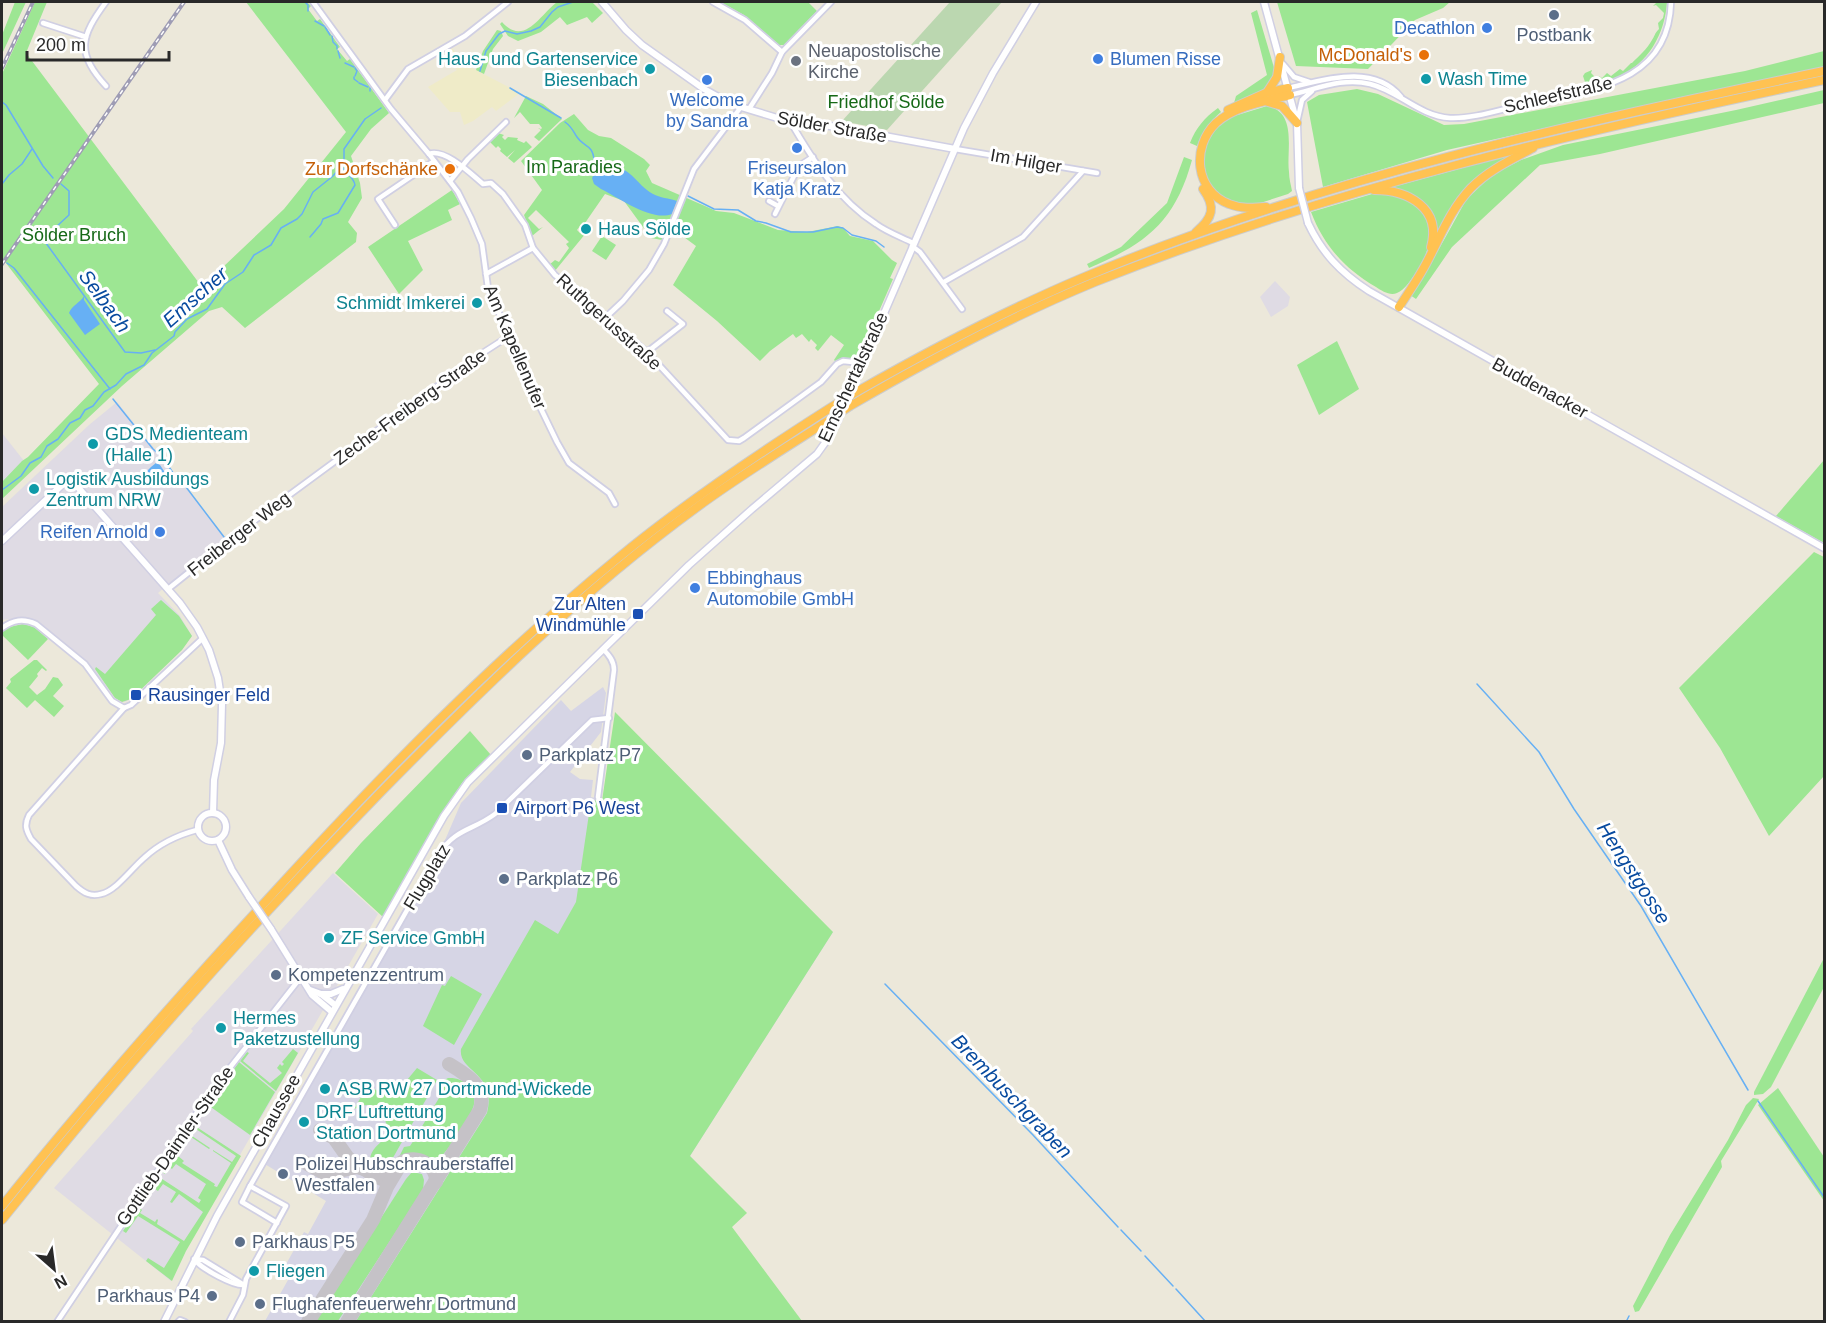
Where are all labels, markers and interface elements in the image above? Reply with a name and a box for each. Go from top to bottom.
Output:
marker: Postbank [1547,8,1561,22]
place label: Decathlon [1394,18,1475,38]
marker: Decathlon [1480,21,1494,35]
scale bar [27,24,170,62]
place label: Postbank [1516,25,1593,45]
text: 200 m [36,35,86,55]
place label: Neuapostolische Kirche [808,41,941,82]
place label: McDonald's [1319,45,1412,65]
marker: McDonald's [1417,48,1431,62]
place label: Haus- und Gartenservice Biesenbach [438,49,638,90]
place label: Blumen Risse [1110,49,1221,69]
marker: Blumen Risse [1091,52,1105,66]
marker: Neuapostolische Kirche [789,54,803,68]
marker: Haus- und Gartenservice Biesenbach [643,62,657,76]
place label: Wash Time [1438,69,1527,89]
marker: Wash Time [1419,72,1433,86]
marker: Welcome by Sandra [700,73,714,87]
street label: Schleefstraße [1502,73,1614,117]
place label: Welcome by Sandra [666,90,749,131]
park label: Friedhof Sölde [827,92,945,112]
street label: Sölder Straße [776,108,888,146]
marker: Friseursalon Katja Kratz [790,141,804,155]
street label: Im Hilger [989,145,1063,177]
park label: Im Paradies [526,157,622,177]
place label: Friseursalon Katja Kratz [747,158,847,199]
place label: Zur Dorfschänke [305,159,438,179]
marker: Zur Dorfschänke [443,162,457,176]
place label: Haus Sölde [598,219,691,239]
marker: Haus Sölde [579,222,593,236]
park label: Sölder Bruch [22,225,126,245]
water label: Emscher [158,262,233,332]
water label: Selbach [75,265,135,337]
street label: Ruthgerusstraße [552,270,666,374]
street label: Am Kapellenufer [480,282,550,412]
place label: Schmidt Imkerei [336,293,465,313]
marker: Schmidt Imkerei [470,296,484,310]
street label: Emschertalstraße [814,309,892,445]
street label: Zeche-Freiberg-Straße [330,345,490,469]
street label: Buddenacker [1489,354,1591,422]
place label: GDS Medienteam (Halle 1) [105,424,248,465]
marker: GDS Medienteam (Halle 1) [86,437,100,451]
place label: Logistik Ausbildungs Zentrum NRW [46,469,209,510]
marker: Logistik Ausbildungs Zentrum NRW [27,482,41,496]
street label: Freiberger Weg [184,488,294,580]
place label: Reifen Arnold [40,522,148,542]
marker: Reifen Arnold [153,525,167,539]
place label: Ebbinghaus Automobile GmbH [707,568,854,609]
marker: Ebbinghaus Automobile GmbH [688,581,702,595]
place label: Zur Alten Windmühle [536,594,626,635]
marker: Zur Alten Windmühle [631,607,645,621]
place label: Rausinger Feld [148,685,270,705]
marker: Rausinger Feld [129,688,143,702]
place label: Parkplatz P7 [539,745,641,765]
marker: Parkplatz P7 [520,748,534,762]
place label: Airport P6 West [514,798,640,818]
marker: Airport P6 West [495,801,509,815]
water label: Hengstgosse [1593,818,1675,928]
street label: Flugplatz [400,841,454,913]
place label: Parkplatz P6 [516,869,618,889]
marker: Parkplatz P6 [497,872,511,886]
place label: ZF Service GmbH [341,928,485,948]
marker: ZF Service GmbH [322,931,336,945]
place label: Kompetenzzentrum [288,965,444,985]
marker: Kompetenzzentrum [269,968,283,982]
place label: Hermes Paketzustellung [233,1008,360,1049]
marker: Hermes Paketzustellung [214,1021,228,1035]
water label: Brembuschgraben [947,1030,1077,1162]
street label: Gottlieb-Daimler-Straße [112,1062,238,1230]
street label: Chaussee [248,1071,304,1151]
place label: ASB RW 27 Dortmund-Wickede [337,1079,592,1099]
marker: ASB RW 27 Dortmund-Wickede [318,1082,332,1096]
place label: DRF Luftrettung Station Dortmund [316,1102,456,1143]
marker: DRF Luftrettung Station Dortmund [297,1115,311,1129]
place label: Polizei Hubschrauberstaffel Westfalen [295,1154,514,1195]
marker: Polizei Hubschrauberstaffel Westfalen [276,1167,290,1181]
place label: Parkhaus P5 [252,1232,355,1252]
marker: Parkhaus P5 [233,1235,247,1249]
north arrow [24,1239,84,1299]
place label: Fliegen [266,1261,325,1281]
marker: Fliegen [247,1264,261,1278]
text: N [52,1272,70,1292]
place label: Parkhaus P4 [97,1286,200,1306]
marker: Parkhaus P4 [205,1289,219,1303]
place label: Flughafenfeuerwehr Dortmund [272,1294,516,1314]
marker: Flughafenfeuerwehr Dortmund [253,1297,267,1311]

